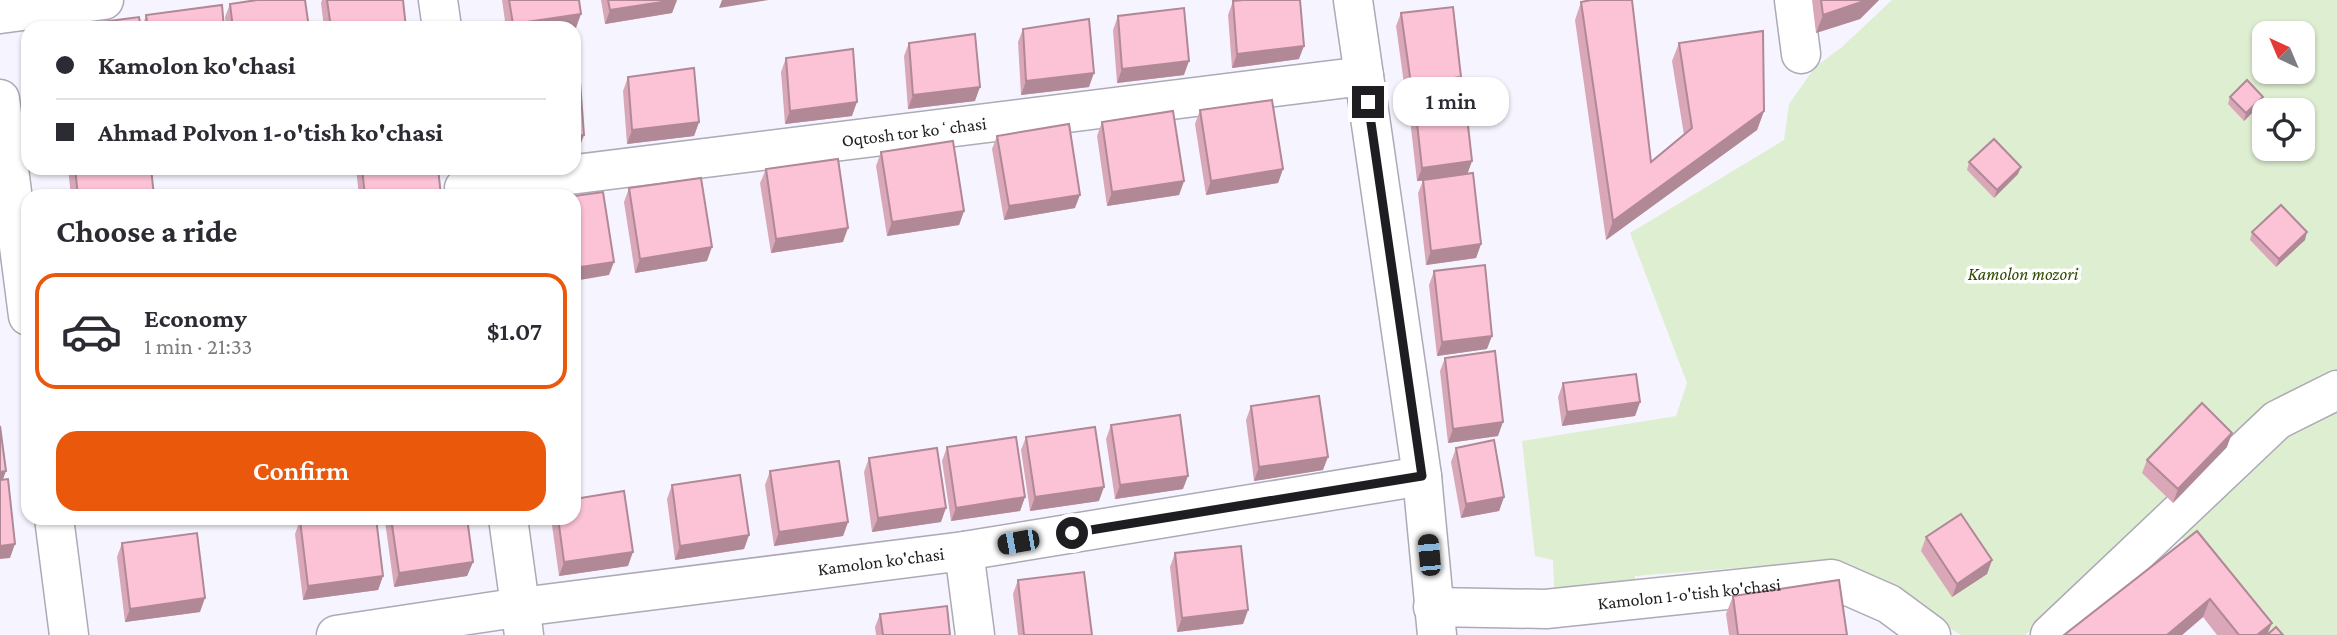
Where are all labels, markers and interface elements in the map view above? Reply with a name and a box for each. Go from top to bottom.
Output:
north arrow [2252,21,2315,84]
map controls [2252,21,2315,161]
text: Kamolon ko'chasi [98,51,295,80]
callout: 1 min [1392,78,1508,126]
route end [1352,86,1384,118]
text: 1 min [1425,88,1477,114]
button: locate [2252,98,2315,161]
street label: Oqtosh tor koʻchasi [840,113,988,151]
text: Ahmad Polvon 1-o'tish ko'chasi [98,118,443,147]
text: Choose a ride [56,213,237,249]
park label: Kamolon mozori [1968,264,2078,284]
icon: car [60,300,123,363]
text: Economy [144,304,247,333]
text: $1.07 [487,317,542,346]
text: 1 min · 21:33 [144,333,253,359]
button: Confirm [56,431,546,511]
route start [1056,517,1088,549]
car [996,528,1041,556]
car [1417,533,1442,577]
street label: Kamolon ko'chasi [817,544,946,579]
street label: Kamolon 1-o'tish ko'chasi [1597,574,1782,614]

